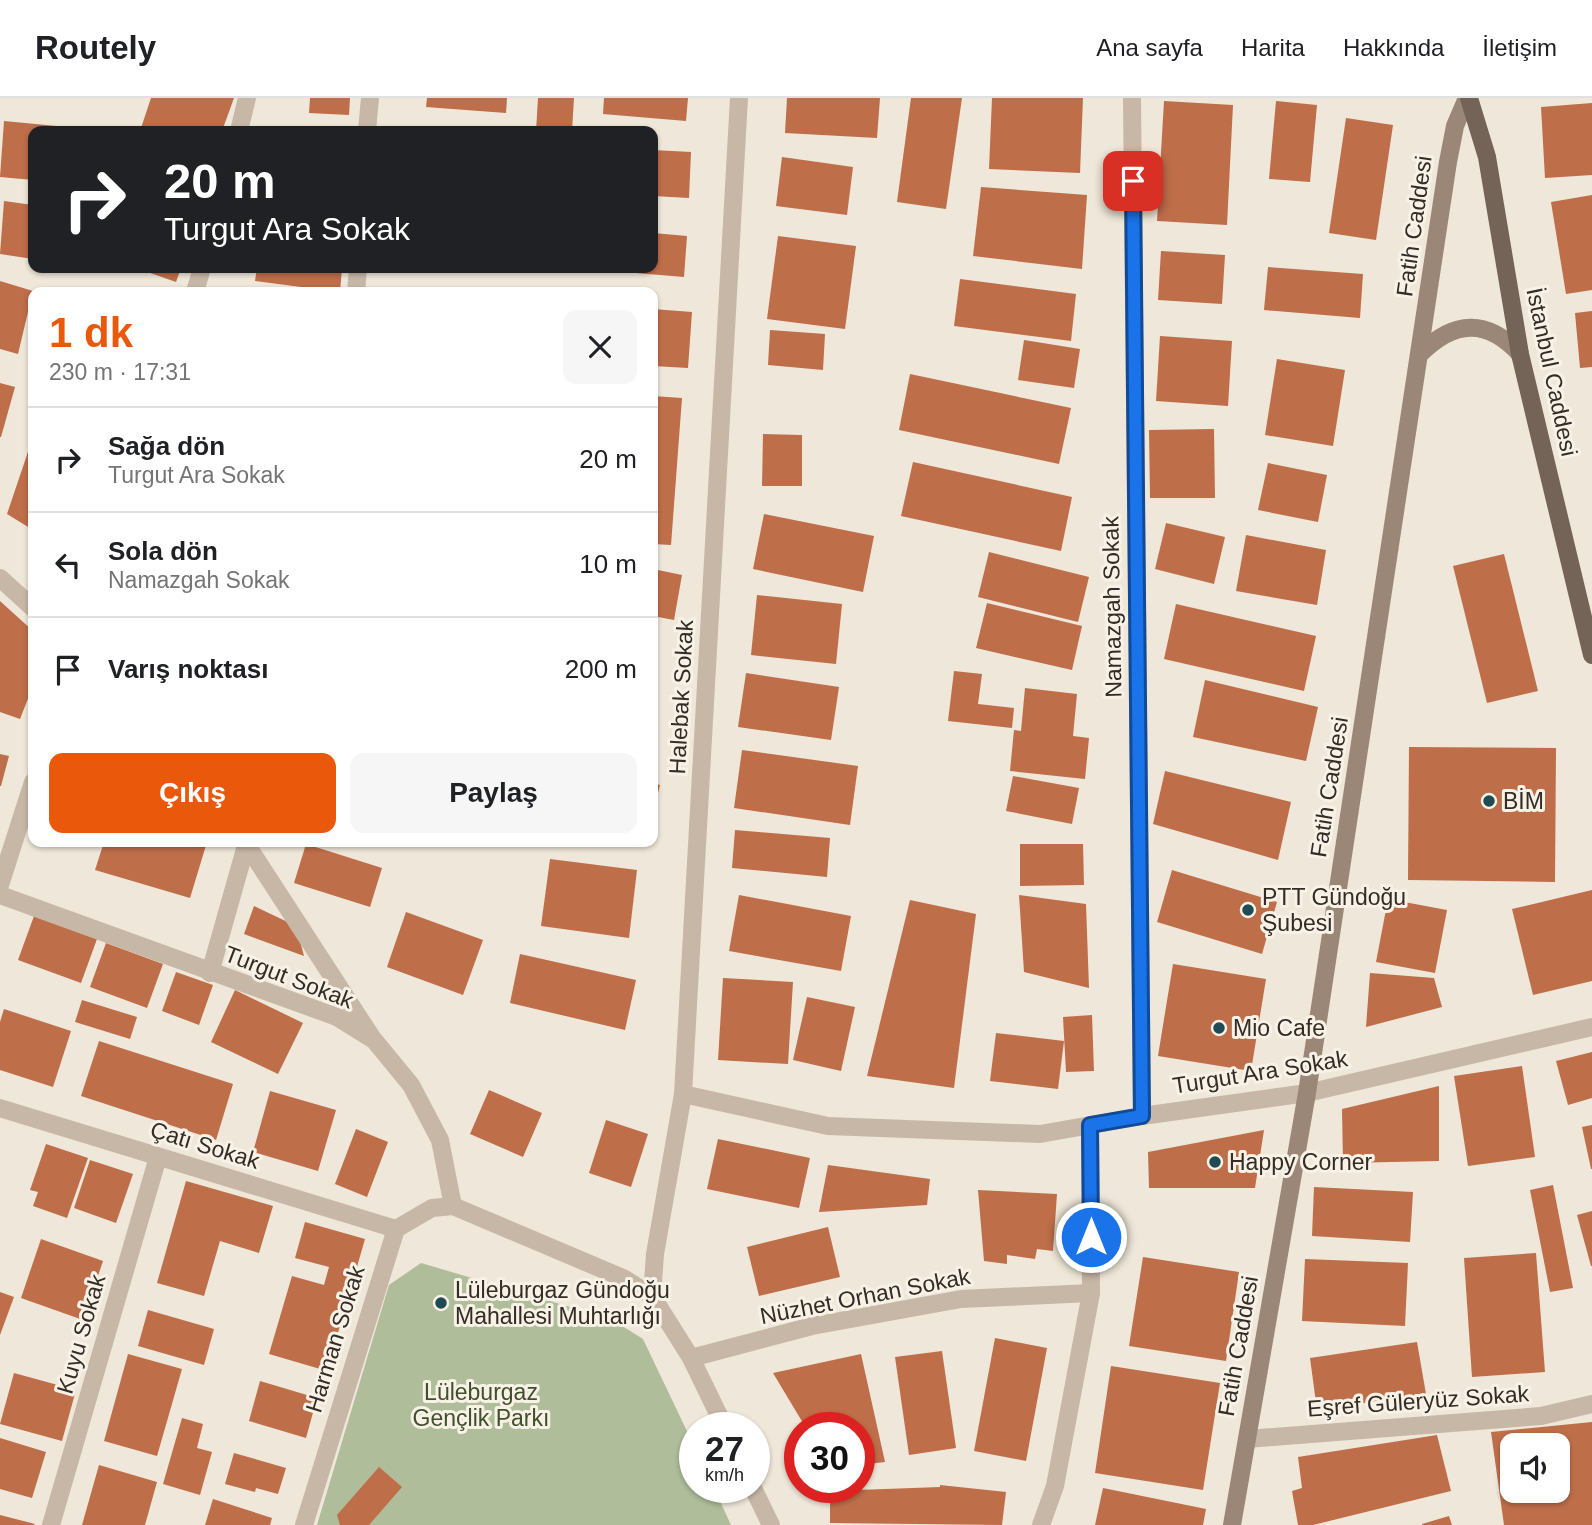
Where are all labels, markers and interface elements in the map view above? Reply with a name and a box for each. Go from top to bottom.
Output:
text: Routely [35,29,156,66]
text: Ana sayfa [1096,34,1203,61]
text: Harita [1241,34,1305,61]
text: Hakkında [1343,34,1444,61]
text: İletişim [1482,34,1557,61]
pin [1103,151,1163,211]
icon: right [49,154,140,245]
text: 20 m [164,154,276,208]
street label: Fatih Caddesi [1391,154,1437,298]
icon: arrive [1114,162,1152,200]
text: Turgut Ara Sokak [164,211,410,247]
street label: İstanbul Caddesi [1521,285,1583,459]
text: 1 dk [49,309,133,356]
button: close [563,310,637,384]
text: 230 m · 17:31 [49,359,191,385]
text: Sağa dön [108,431,225,461]
icon: right [49,441,87,479]
text: 20 m [579,444,637,474]
text: Turgut Ara Sokak [108,462,285,488]
street label: Namazgah Sokak [1097,516,1127,698]
text: Sola dön [108,536,218,566]
icon: left [49,546,87,584]
text: 10 m [579,549,637,579]
text: Namazgah Sokak [108,567,290,593]
street label: Halebak Sokak [664,619,698,775]
icon: arrive [49,651,87,689]
text: Varış noktası [108,654,268,684]
text: 200 m [565,654,637,684]
street label: Fatih Caddesi [1305,715,1353,859]
button: Çıkış [49,753,336,833]
button: Paylaş [350,753,637,833]
place label: BİM [1503,788,1544,814]
marker: BİM [1481,793,1497,809]
place label: PTT Gündoğu Şubesi [1262,884,1406,936]
marker: PTT Gündoğu Şubesi [1240,902,1256,918]
street label: Turgut Sokak [221,941,358,1014]
place label: Mio Cafe [1233,1015,1325,1041]
marker: Mio Cafe [1211,1020,1227,1036]
street label: Turgut Ara Sokak [1171,1045,1350,1099]
street label: Çatı Sokak [147,1116,263,1174]
place label: Happy Corner [1229,1149,1373,1175]
marker: Happy Corner [1207,1154,1223,1170]
position arrow [1054,1200,1128,1274]
street label: Harman Sokak [300,1262,370,1416]
street label: Nüzhet Orhan Sokak [758,1263,973,1329]
street label: Kuyu Sokak [52,1271,111,1397]
street label: Fatih Caddesi [1213,1274,1263,1418]
place label: Lüleburgaz Gündoğu Mahallesi Muhtarlığı [455,1277,670,1329]
marker: Lüleburgaz Gündoğu Mahallesi Muhtarlığı [433,1295,449,1311]
park label: Lüleburgaz Gençlik Parkı [413,1379,549,1431]
street label: Eşref Güleryüz Sokak [1306,1380,1530,1422]
speed limit sign: 30 [784,1412,875,1503]
text: 27 [705,1429,744,1468]
map controls [1500,1433,1570,1503]
button: sound [1500,1433,1570,1503]
text: km/h [705,1465,744,1485]

